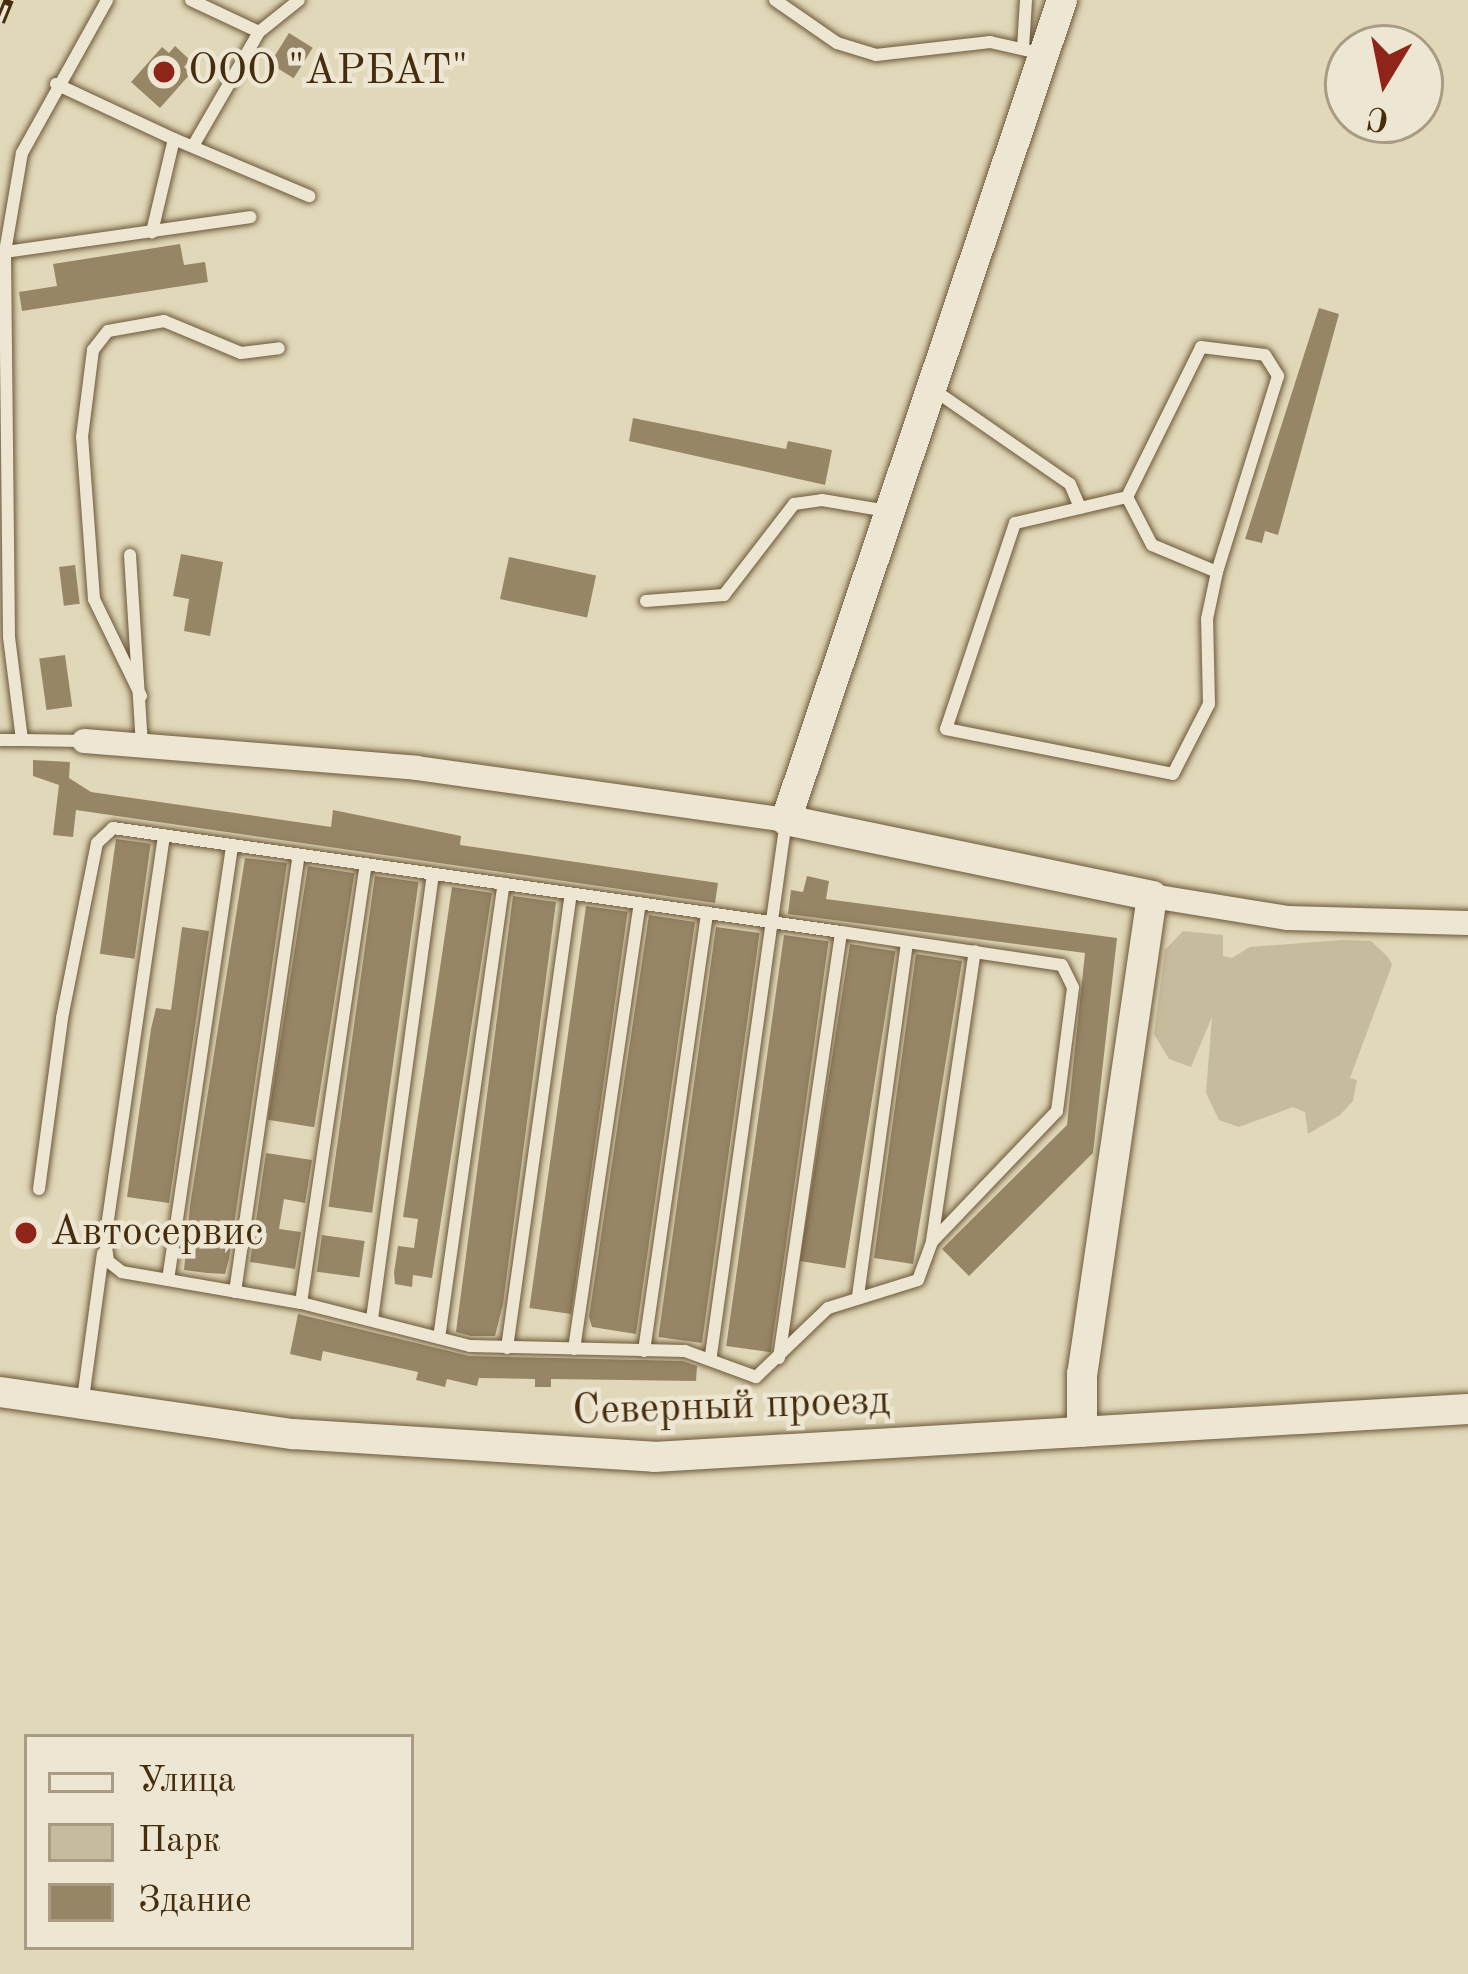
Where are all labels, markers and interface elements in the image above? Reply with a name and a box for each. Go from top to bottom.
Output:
north arrow [1324,24,1444,144]
place label: ООО "АРБАТ" [188,47,468,97]
marker: ООО "АРБАТ" [151,59,177,85]
text: С [1365,99,1392,135]
place label: Автосервис [50,1208,263,1258]
marker: Автосервис [13,1220,39,1246]
street label: Северный проезд [571,1376,891,1438]
legend [24,1734,414,1950]
text: Улица [138,1764,236,1800]
text: Парк [138,1824,221,1860]
text: Здание [138,1884,252,1920]

